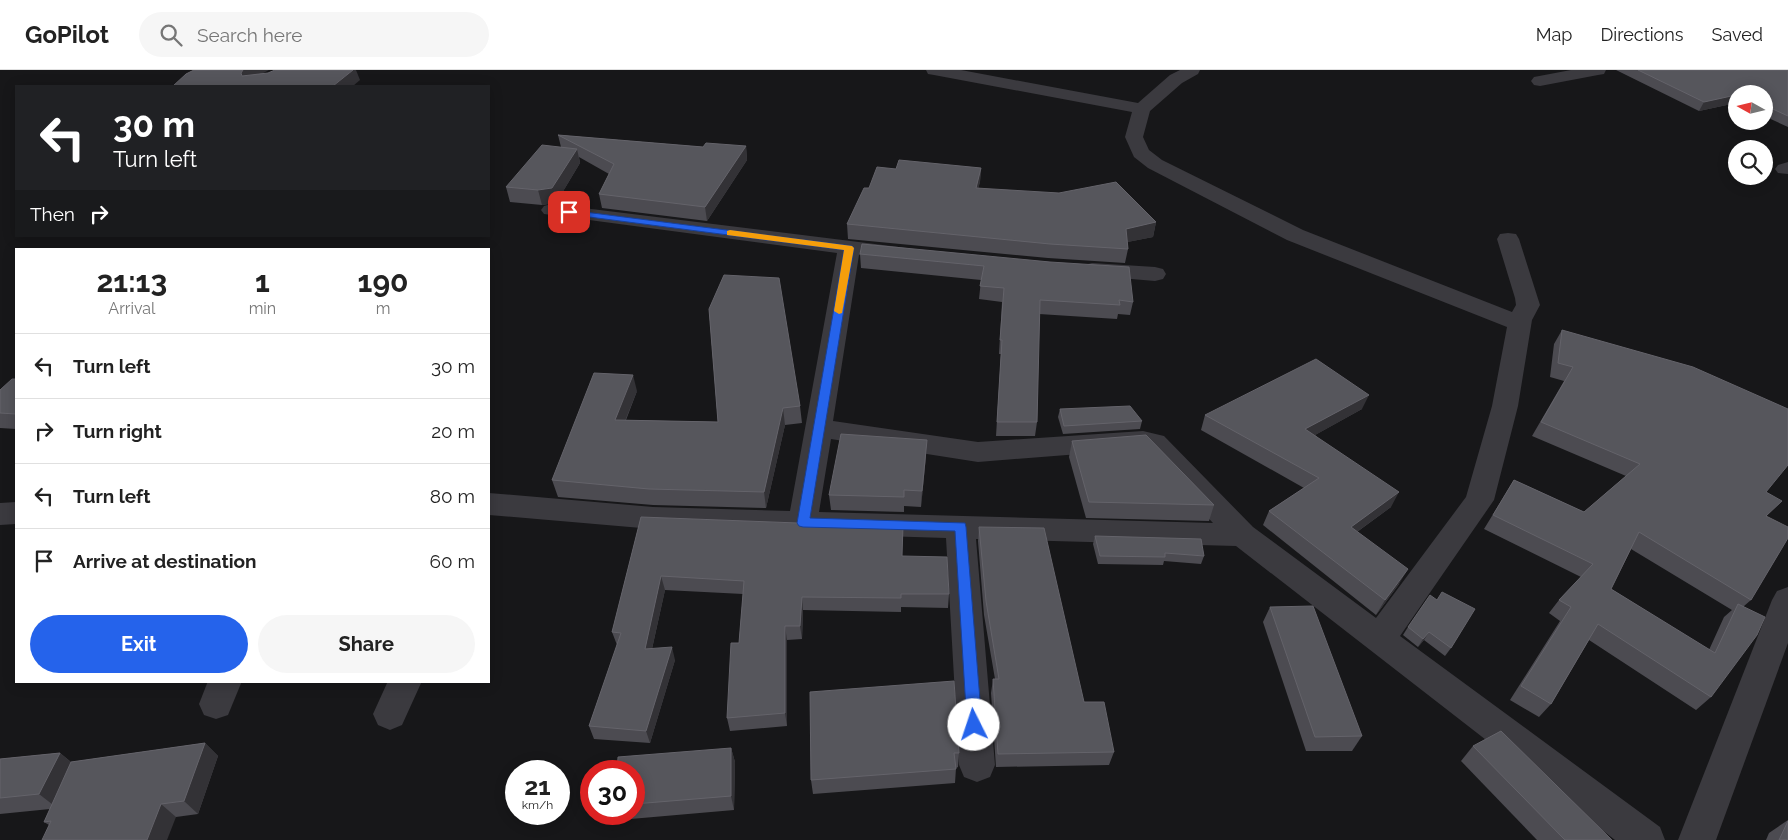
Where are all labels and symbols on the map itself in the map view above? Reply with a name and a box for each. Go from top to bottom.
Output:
north arrow [1728,85,1772,130]
pin [548,191,590,233]
position arrow [947,698,999,750]
speed limit sign: 30 [580,760,645,825]

